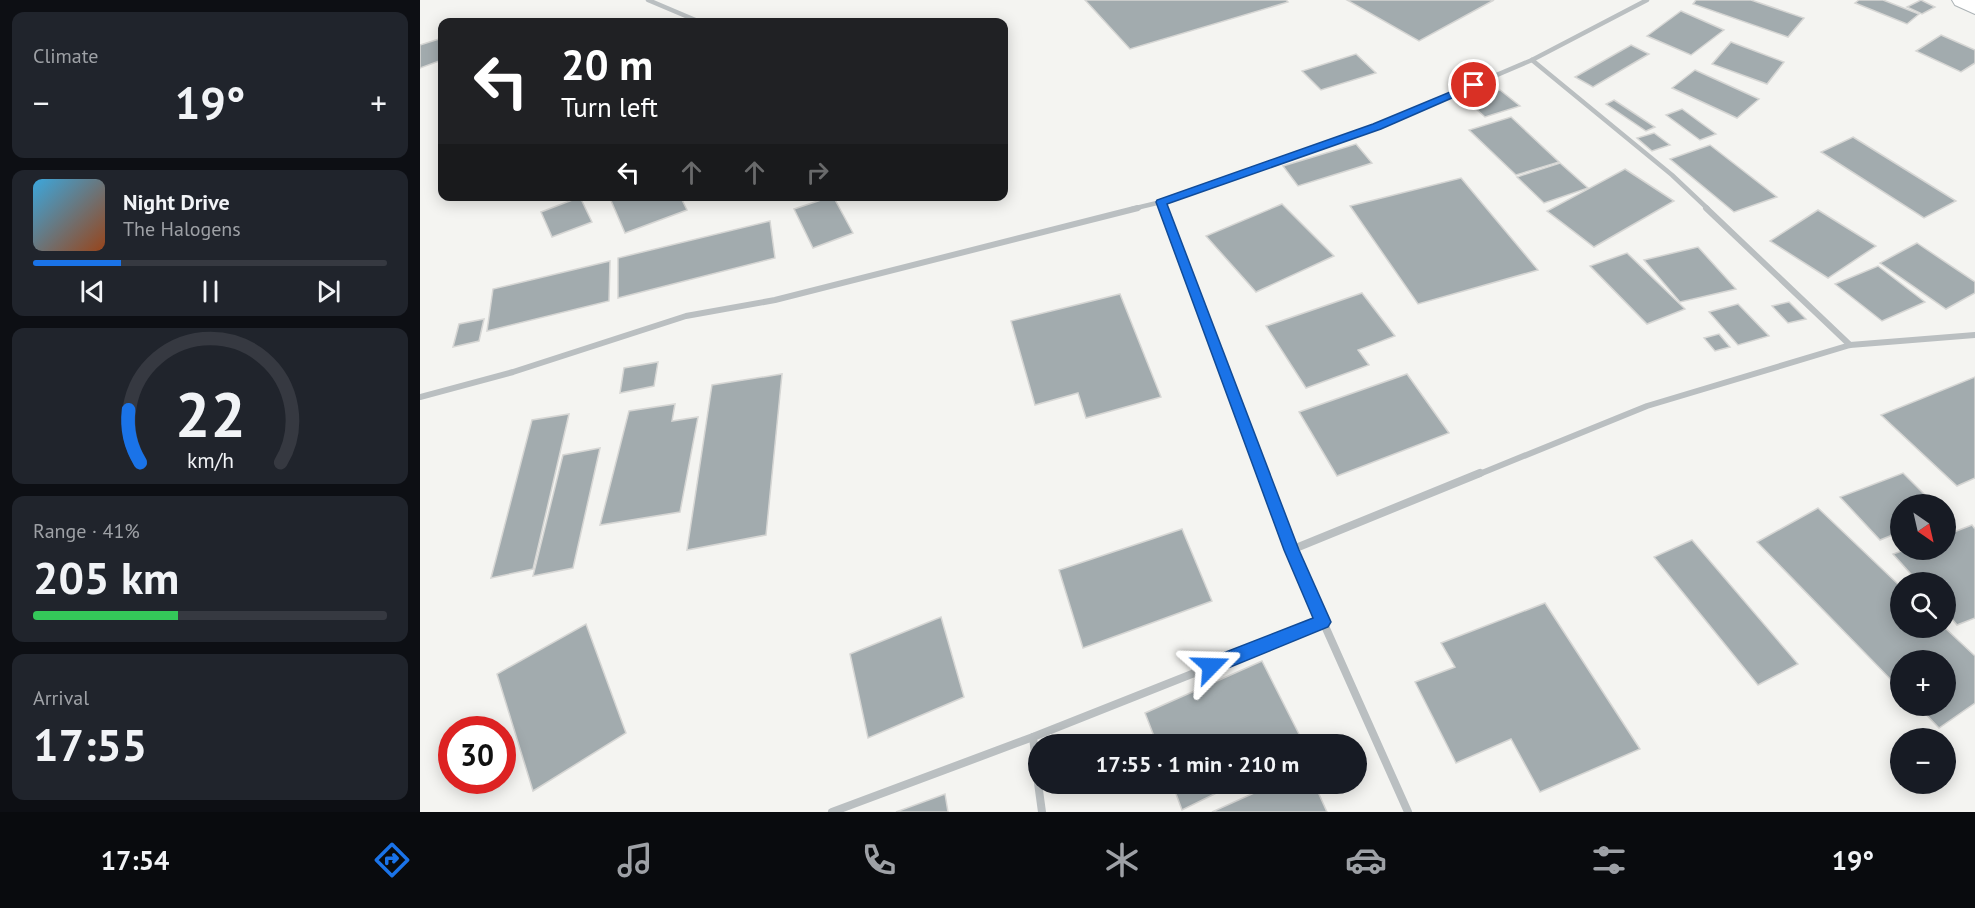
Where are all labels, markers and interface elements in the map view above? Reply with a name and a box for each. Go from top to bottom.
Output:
text: 20 m [561,37,653,92]
icon: left [462,42,540,120]
text: Climate [33,43,99,69]
pin [1448,59,1499,110]
icon: arrive [1457,68,1490,101]
text: 19° [175,73,245,131]
text: − [33,81,50,124]
text: + [370,81,387,124]
text: Turn left [561,90,658,124]
icon: left [612,156,645,189]
icon: ahead [675,156,708,189]
icon: ahead [738,156,771,189]
icon: right [801,156,834,189]
text: Night Drive [123,188,230,216]
text: The Halogens [123,216,241,242]
icon: previous [76,275,109,308]
icon: pause [194,275,227,308]
icon: next [312,275,345,308]
text: 22 [175,373,245,454]
text: km/h [186,446,233,474]
north arrow [1890,494,1956,560]
map controls [1890,494,1956,794]
text: Range · 41% [33,518,140,544]
text: 205 km [33,548,179,606]
button: search [1890,572,1956,638]
position arrow [1179,634,1243,698]
button: + [1890,650,1956,716]
text: Arrival [33,685,89,711]
text: 17:55 [33,715,147,773]
speed limit sign: 30 [438,716,516,794]
button: − [1890,728,1956,794]
text: 17:55 · 1 min · 210 m [1096,750,1299,778]
icon: directions [371,839,413,881]
icon: music [614,839,656,881]
icon: phone [858,839,900,881]
icon: climate [1101,839,1143,881]
icon: car [1345,839,1387,881]
icon: filters [1588,839,1630,881]
text: 17:54 [101,843,169,877]
text: 19° [1832,843,1874,877]

